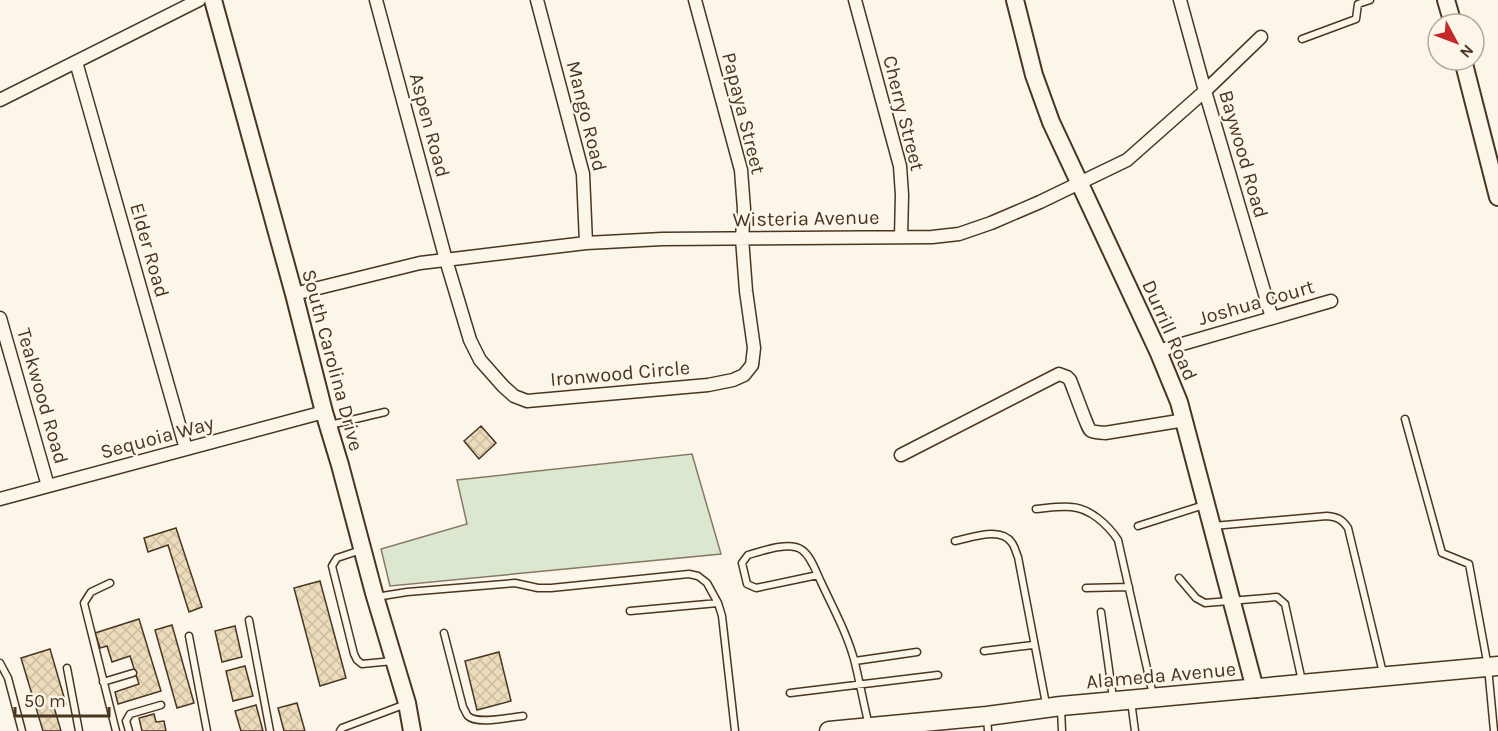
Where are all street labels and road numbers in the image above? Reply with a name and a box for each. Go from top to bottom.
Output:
street label: Papaya Street [717,50,770,177]
street label: Cherry Street [878,53,929,174]
street label: Mango Road [562,59,611,174]
street label: Aspen Road [405,71,454,180]
street label: Baywood Road [1214,88,1273,221]
street label: Elder Road [125,200,174,300]
street label: Wisteria Avenue [732,206,880,231]
street label: South Carolina Drive [297,267,368,453]
street label: Joshua Court [1196,275,1317,330]
street label: Durrill Road [1137,276,1202,384]
street label: Teakwood Road [12,326,73,467]
street label: Ironwood Circle [549,356,691,391]
street label: Sequoia Way [98,411,216,464]
street label: Alameda Avenue [1085,657,1237,694]

